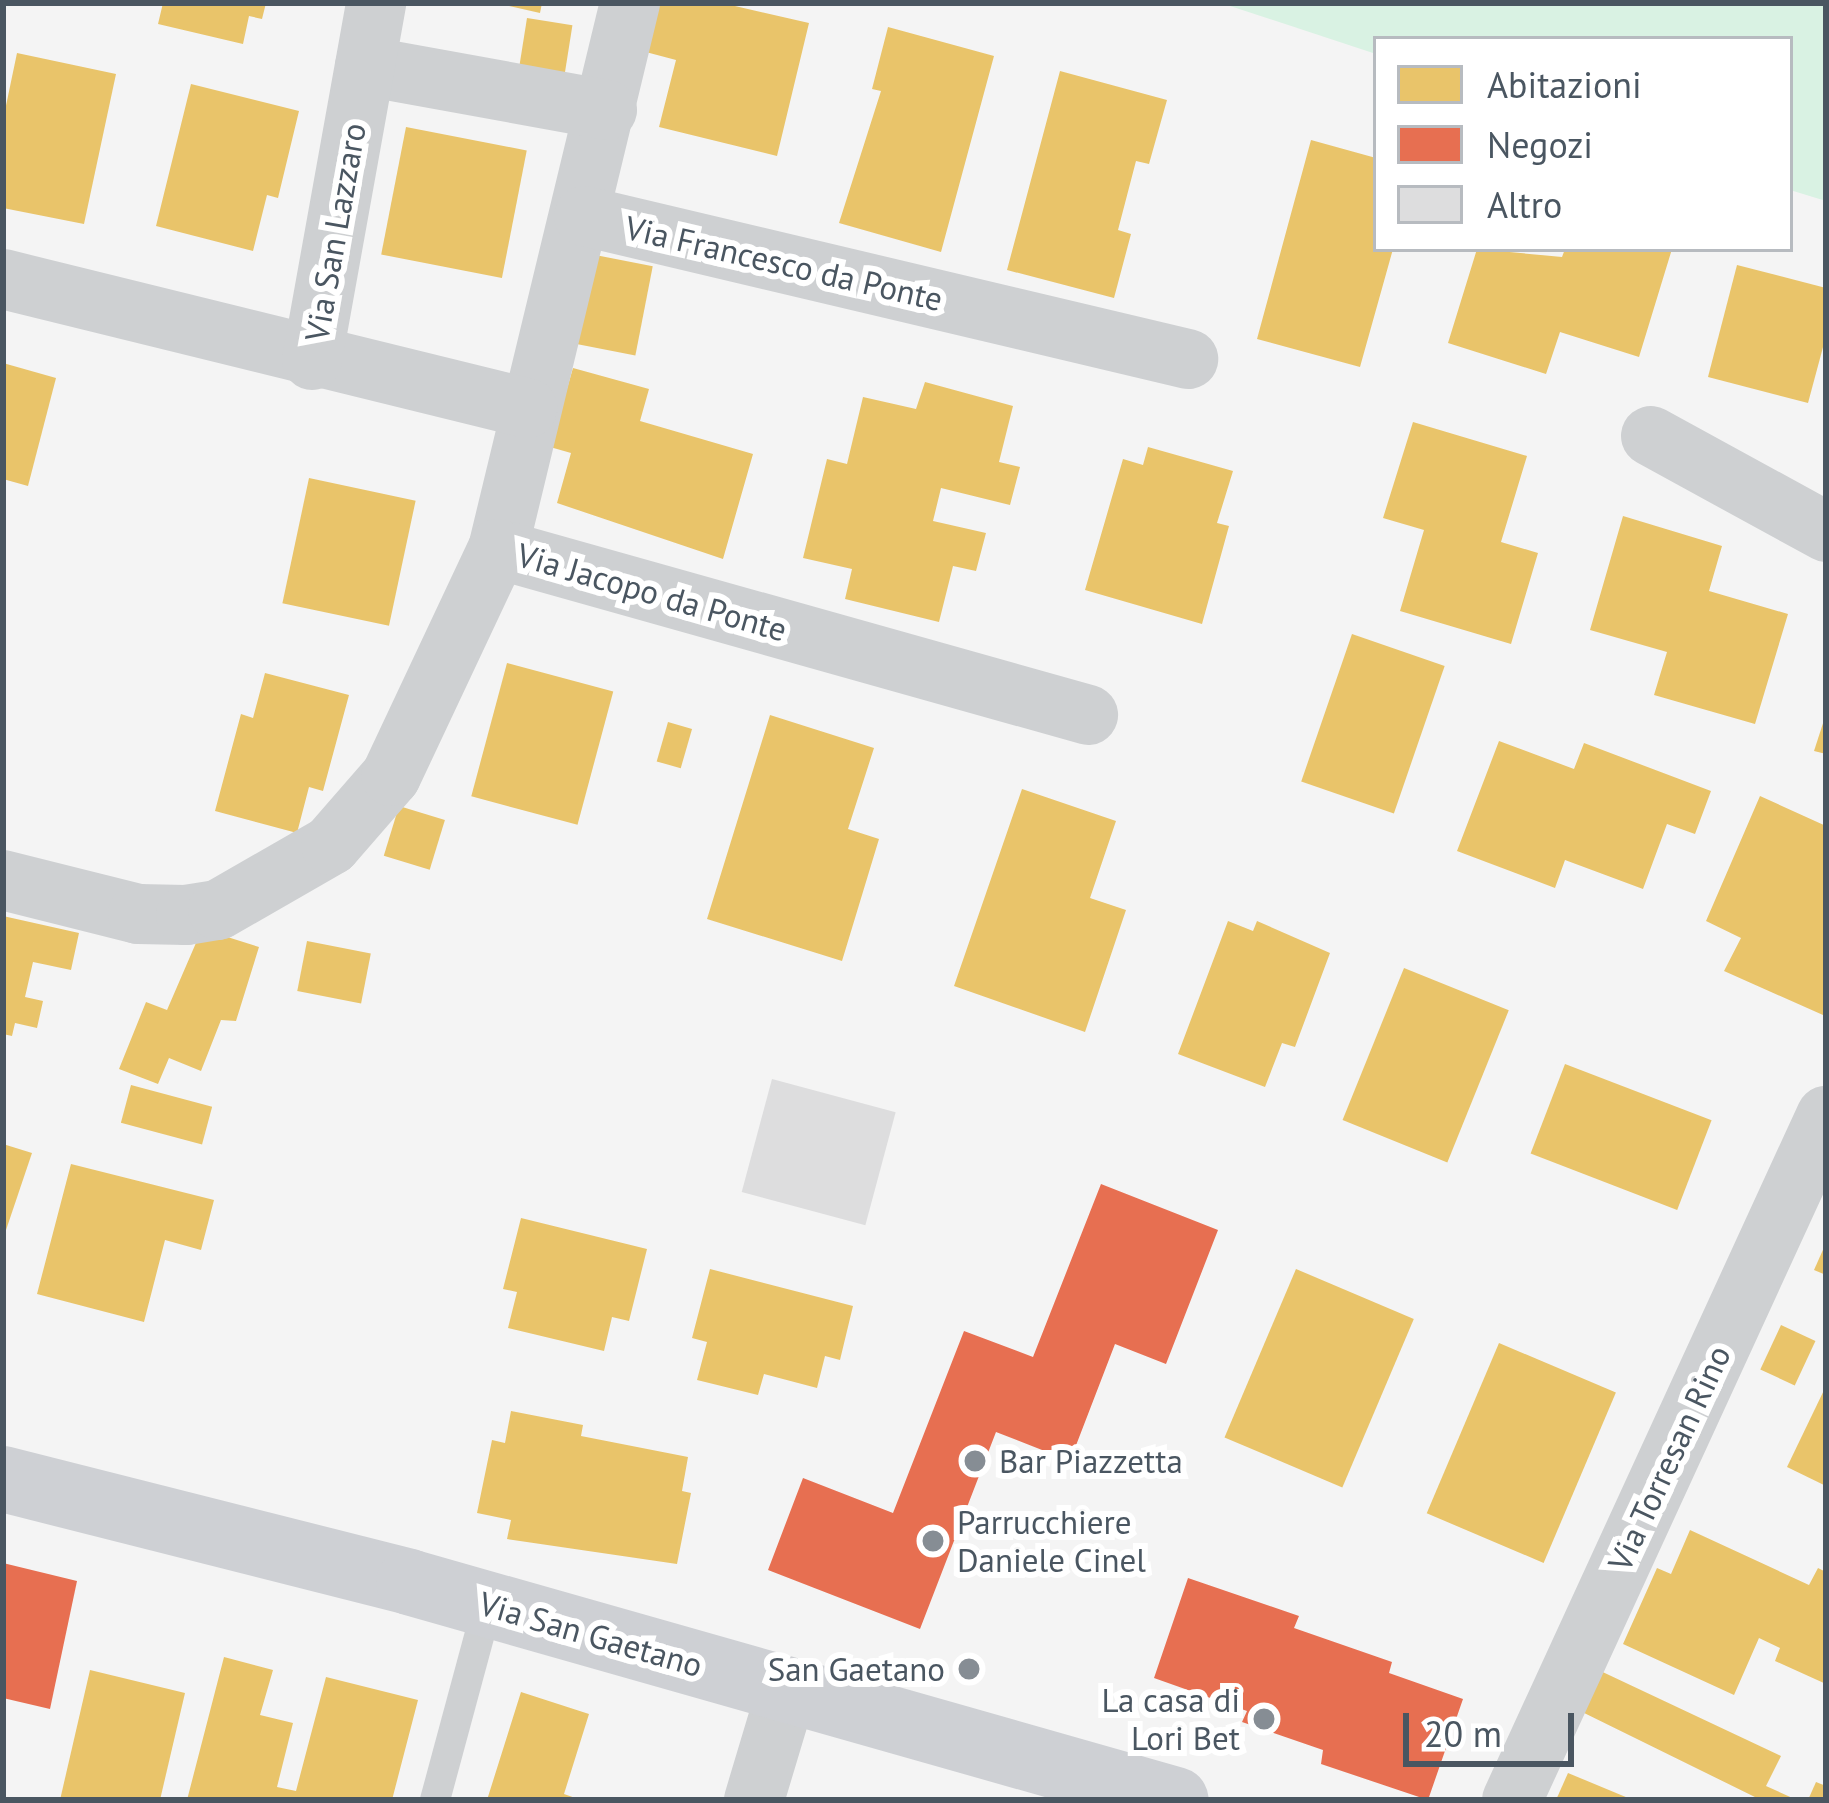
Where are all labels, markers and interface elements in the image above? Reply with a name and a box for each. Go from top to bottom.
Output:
legend [1373,36,1793,252]
text: Abitazioni [1487,61,1642,108]
street label: Via San Lazzaro [296,120,374,344]
text: Negozi [1487,121,1593,168]
text: Altro [1487,181,1562,228]
street label: Via Francesco da Ponte [622,207,946,319]
street label: Via Jacopo da Ponte [513,535,791,649]
street label: Via Torresan Rino [1599,1339,1739,1577]
place label: Bar Piazzetta [999,1441,1183,1481]
marker: Bar Piazzetta [962,1448,988,1474]
place label: Parrucchiere Daniele Cinel [957,1502,1146,1580]
marker: Parrucchiere Daniele Cinel [920,1528,946,1554]
street label: Via San Gaetano [475,1583,707,1685]
place label: San Gaetano [768,1649,945,1689]
marker: San Gaetano [956,1656,982,1682]
place label: La casa di Lori Bet [1101,1680,1240,1758]
scale bar [1409,1689,1580,1763]
marker: La casa di Lori Bet [1251,1706,1277,1732]
text: 20 m [1424,1710,1502,1757]

